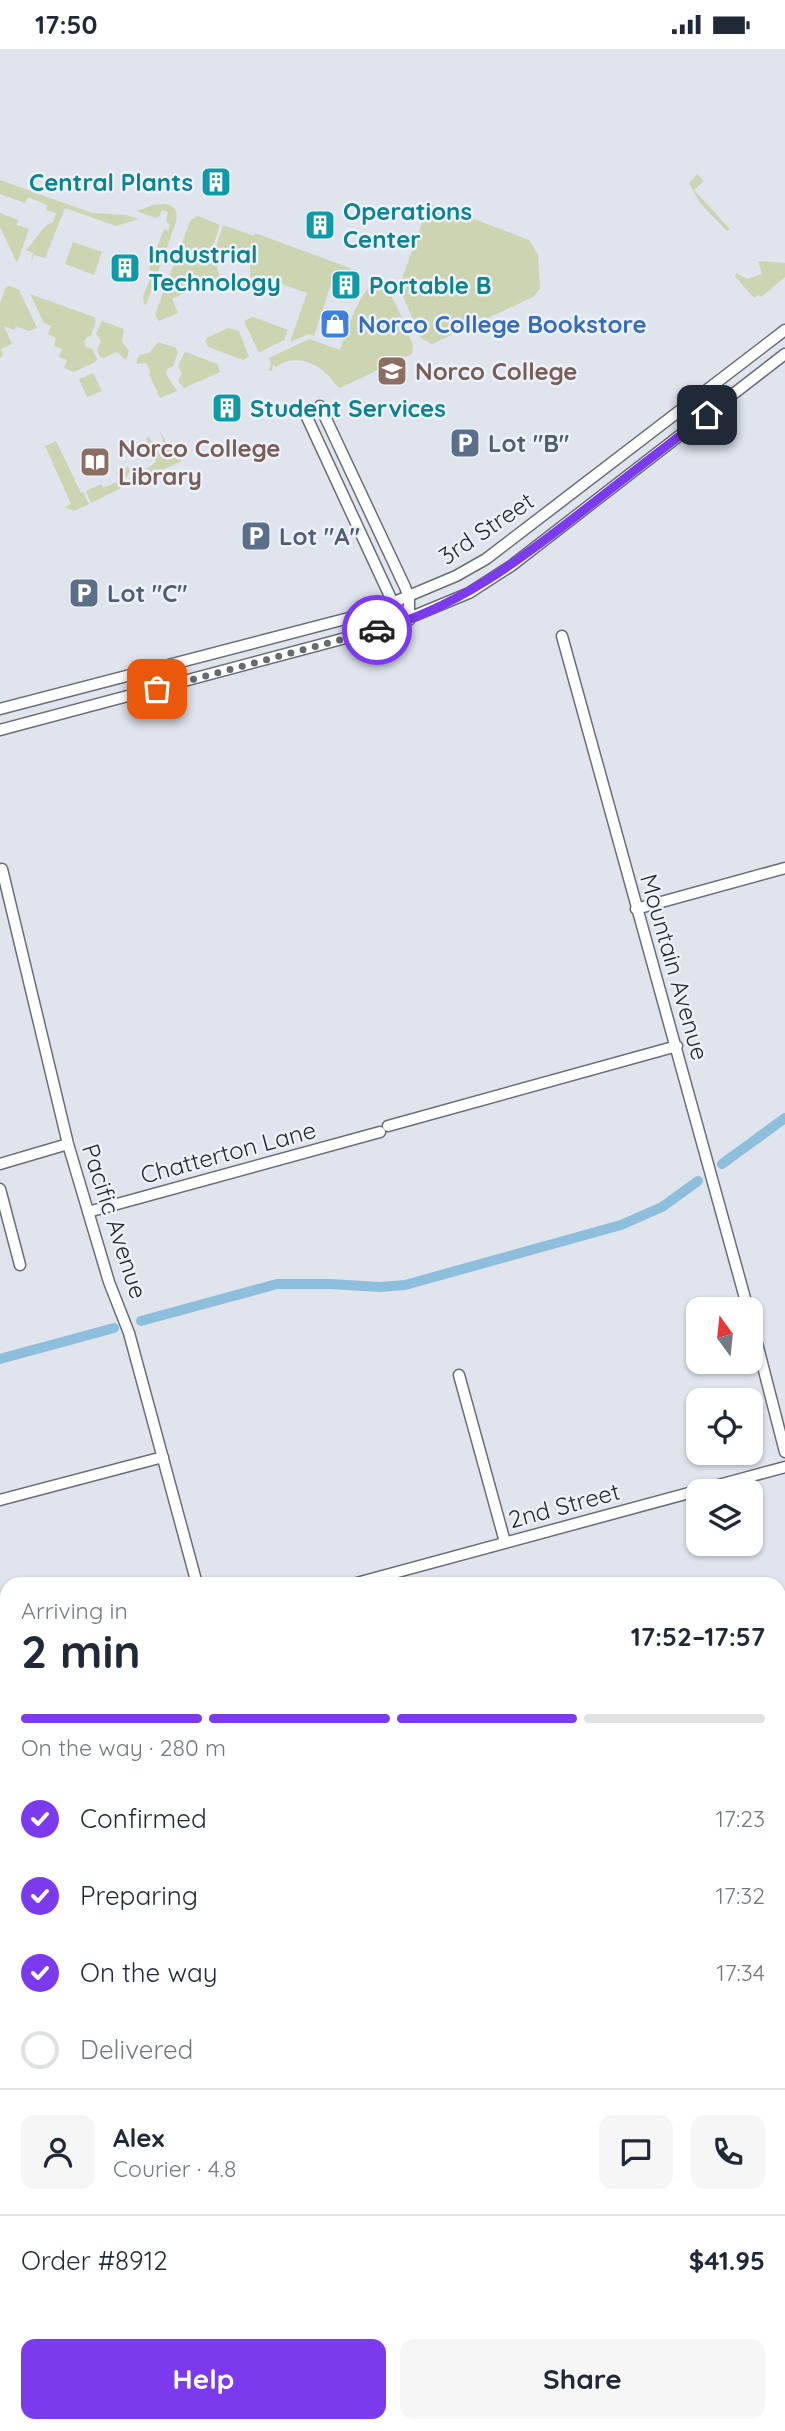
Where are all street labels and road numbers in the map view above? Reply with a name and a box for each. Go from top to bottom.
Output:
street label: 3rd Street [433,485,539,571]
street label: Mountain Avenue [634,870,716,1064]
street label: Chatterton Lane [137,1114,319,1190]
street label: Pacific Avenue [76,1140,154,1302]
street label: 2nd Street [505,1476,623,1534]

